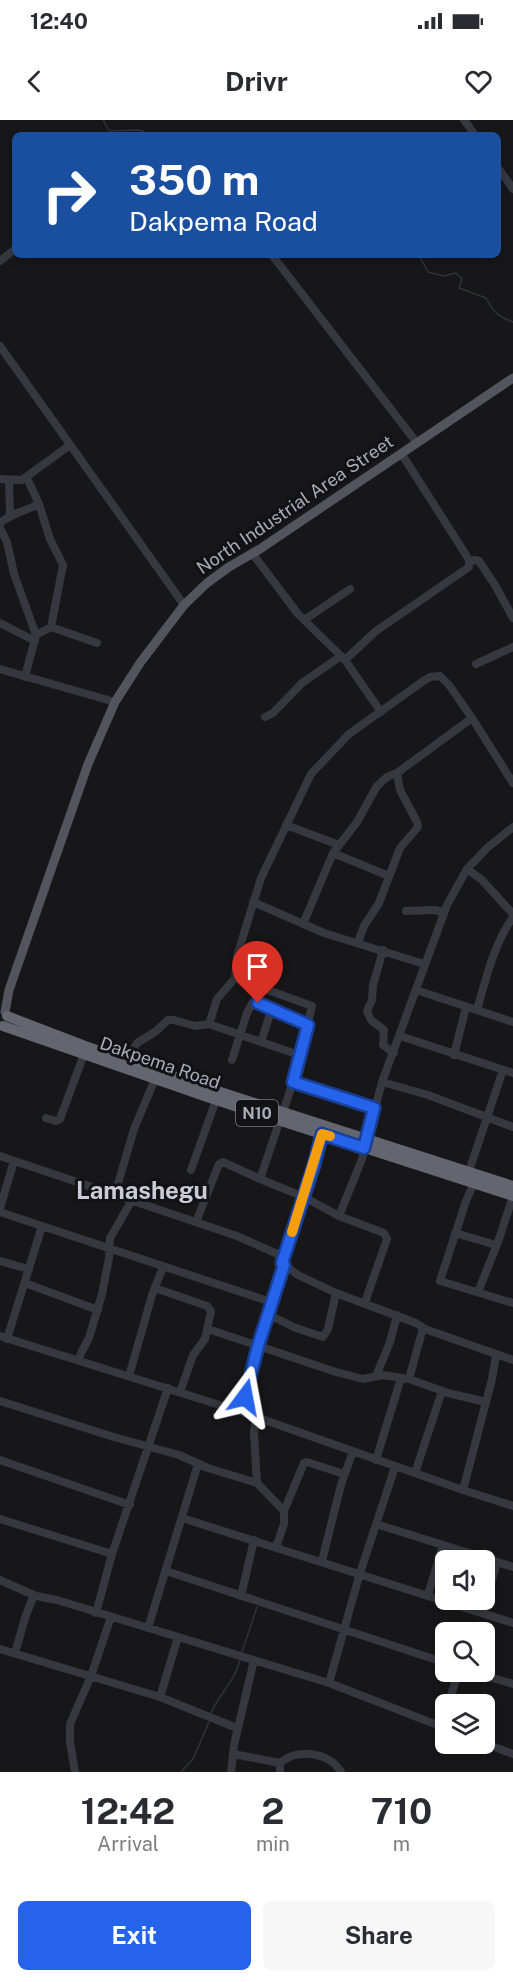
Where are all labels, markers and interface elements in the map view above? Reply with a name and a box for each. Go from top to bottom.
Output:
text: 12:40 [30,8,88,34]
icon: back [18,65,51,98]
text: Drivr [225,65,288,97]
icon: heart [462,65,495,98]
text: 350 m [129,155,259,204]
icon: right [30,156,108,234]
text: Dakpema Road [129,205,318,237]
street label: North Industrial Area Street [192,431,397,578]
pin [232,941,283,1003]
icon: arrive [241,950,274,983]
street label: Dakpema Road [97,1032,223,1093]
road number: N10 [236,1100,278,1126]
district label: Lamashegu [76,1176,208,1204]
position arrow [213,1365,277,1429]
map controls [435,1550,495,1754]
button: sound [435,1550,495,1610]
button: search [435,1622,495,1682]
button: layers [435,1694,495,1754]
text: 12:42 [81,1790,175,1832]
text: 2 [261,1790,284,1832]
text: 710 [371,1790,432,1832]
text: Arrival [97,1832,159,1856]
text: min [256,1832,290,1856]
text: m [393,1832,410,1856]
button: Exit [18,1901,251,1970]
button: Share [263,1901,495,1970]

